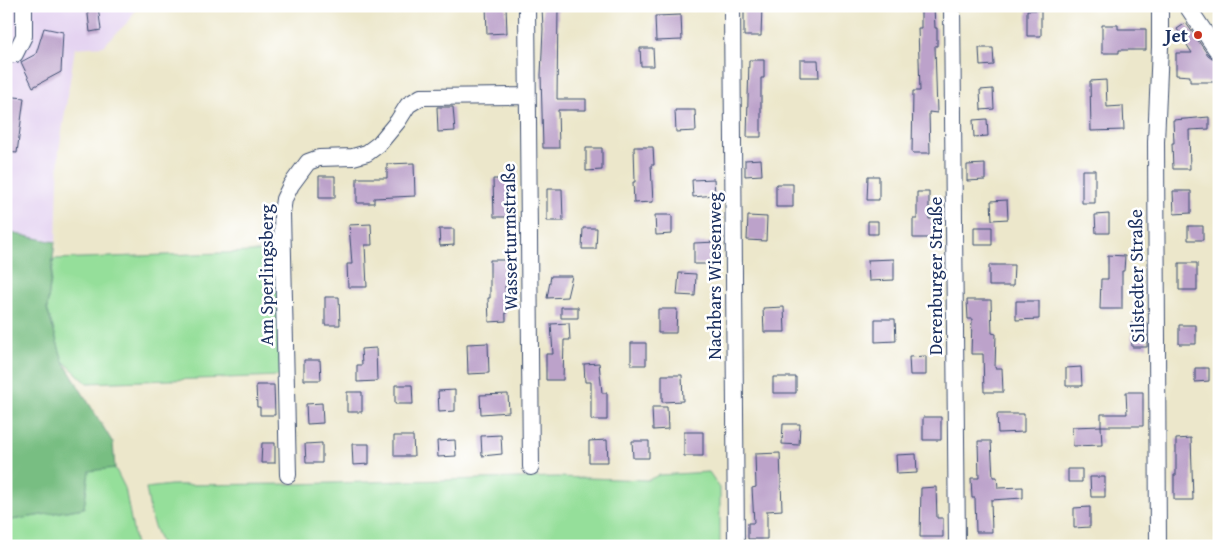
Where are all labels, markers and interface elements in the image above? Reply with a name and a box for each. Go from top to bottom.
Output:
place label: Jet [1162,21,1189,49]
marker: Jet [1192,29,1204,41]
street label: Wasserturmstraße [494,163,524,311]
street label: Nachbars Wiesenweg [700,192,728,360]
street label: Derenburger Straße [921,197,949,355]
street label: Am Sperlingsberg [252,204,280,346]
street label: Silstedter Straße [1121,209,1151,343]

